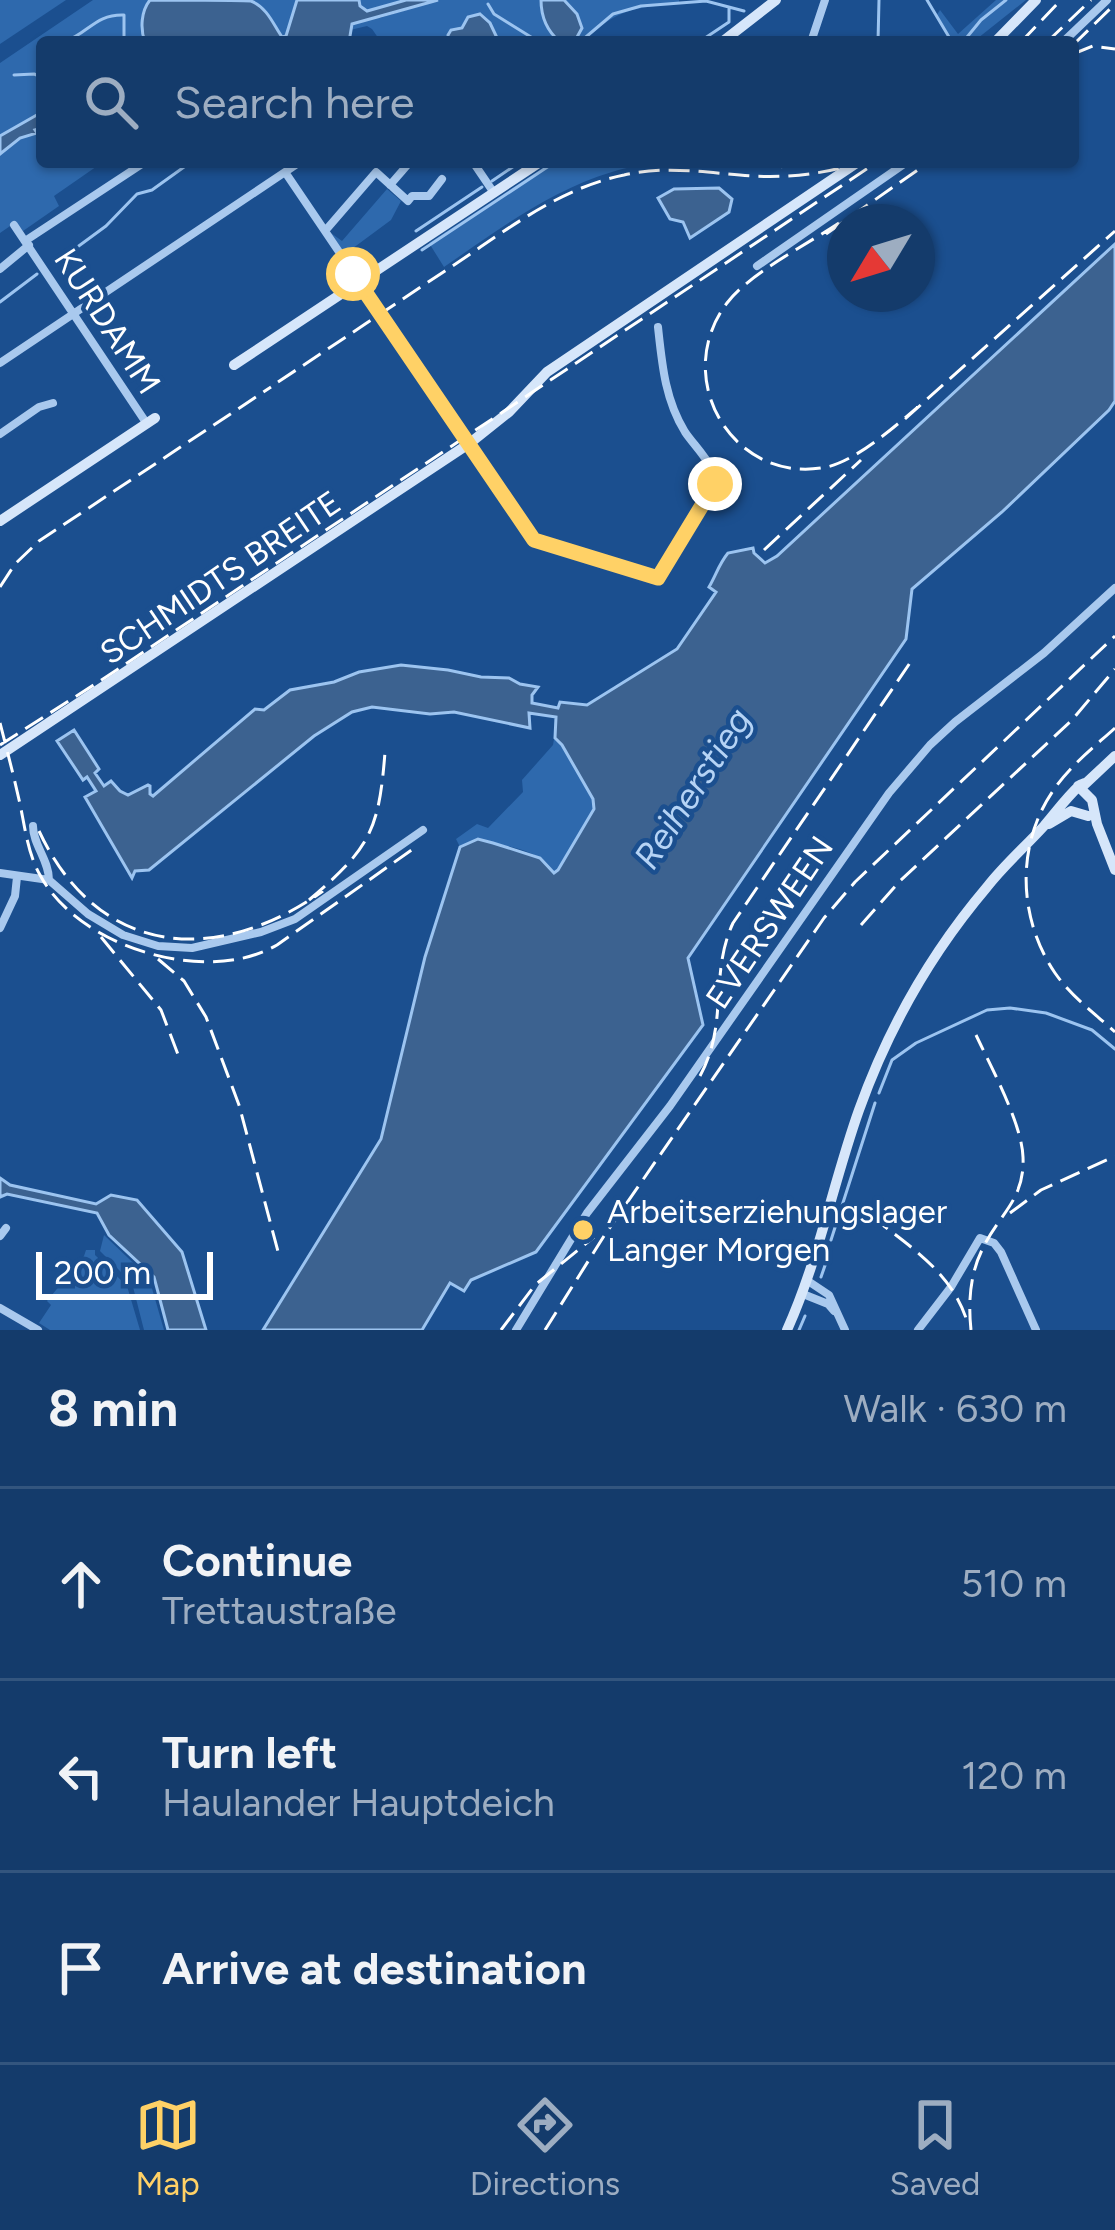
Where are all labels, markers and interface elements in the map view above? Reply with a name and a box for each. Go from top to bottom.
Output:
search box [36,36,1079,168]
icon: search [78,69,144,135]
text: Search here [174,75,414,129]
north arrow [827,204,935,312]
street label: KURDAMM [46,241,169,401]
route start [326,247,380,301]
route end [688,457,742,511]
street label: SCHMIDTS BREITE [93,482,348,672]
water label: Reiherstieg [625,700,760,877]
street label: EVERSWEEN [698,829,841,1016]
place label: Arbeitserziehungslager Langer Morgen [607,1192,947,1269]
marker: Arbeitserziehungslager Langer Morgen [570,1217,596,1243]
scale bar [36,1246,213,1299]
text: 200 m [54,1253,151,1292]
text: 8 min [48,1378,178,1439]
text: Walk · 630 m [843,1385,1067,1432]
text: Continue [162,1533,352,1587]
icon: ahead [48,1551,114,1617]
text: 510 m [961,1560,1067,1607]
text: Trettaustraße [162,1587,397,1634]
text: Turn left [162,1725,337,1779]
icon: left [48,1743,114,1809]
text: 120 m [961,1752,1067,1799]
text: Haulander Hauptdeich [162,1779,555,1826]
icon: arrive [48,1935,114,2001]
text: Arrive at destination [162,1941,586,1995]
tab: Map [135,2092,201,2203]
tab: Directions [470,2092,620,2203]
tab: Saved [889,2092,980,2203]

